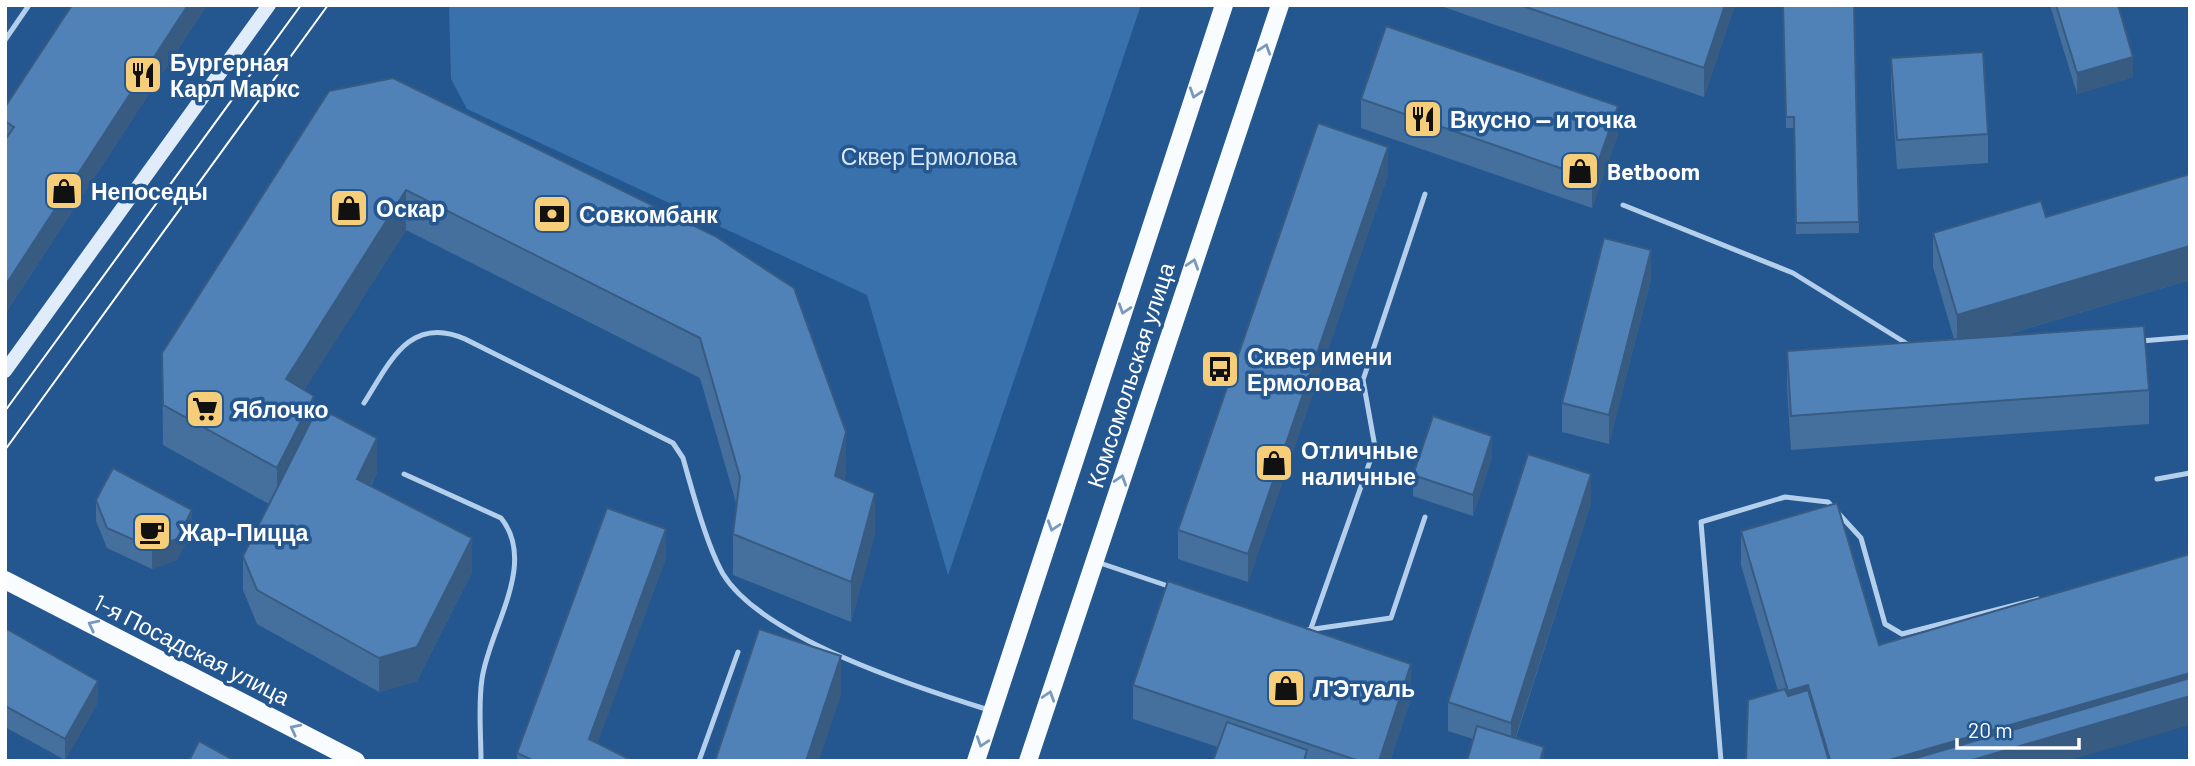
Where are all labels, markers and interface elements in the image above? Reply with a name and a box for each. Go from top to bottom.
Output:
one-way arrow [1257,43,1271,55]
place label: Бургерная Карл Маркс [170,48,300,102]
restaurant icon: Бургерная Карл Маркс [122,54,164,96]
one-way arrow [1189,87,1204,99]
restaurant icon: Вкусно — и точка [1402,98,1444,140]
place label: Вкусно — и точка [1450,105,1636,133]
park label: Сквер Ермолова [841,142,1017,170]
shop icon: Betboom [1559,150,1601,192]
place label: Betboom [1607,157,1700,185]
shop icon: Непоседы [43,170,85,212]
place label: Непоседы [91,177,208,205]
shop icon: Оскар [328,187,370,229]
bank icon: Совкомбанк [531,193,573,235]
place label: Оскар [376,194,445,222]
place label: Совкомбанк [579,200,718,228]
street label: Комсомольская улица [1080,259,1180,491]
one-way arrow [1185,259,1199,271]
one-way arrow [1118,303,1132,315]
place label: Сквер имени Ермолова [1247,342,1392,396]
bus stop icon: Сквер имени Ермолова [1199,348,1241,390]
supermarket icon: Яблочко [184,388,226,430]
place label: Яблочко [232,395,329,423]
place label: Отличные наличные [1301,436,1418,490]
shop icon: Отличные наличные [1253,442,1295,484]
one-way arrow [1113,475,1127,487]
cafe icon: Жар-Пицца [131,511,173,553]
place label: Жар-Пицца [178,518,309,546]
one-way arrow [1047,519,1061,531]
street label: 1-я Посадская улица [89,587,295,711]
one-way arrow [88,620,100,634]
shop icon: Л'Этуаль [1265,667,1307,709]
place label: Л'Этуаль [1313,674,1415,702]
one-way arrow [1041,690,1055,703]
scale bar [1957,706,2080,750]
text: 20 m [1968,717,2013,742]
one-way arrow [290,724,302,738]
one-way arrow [976,735,990,747]

